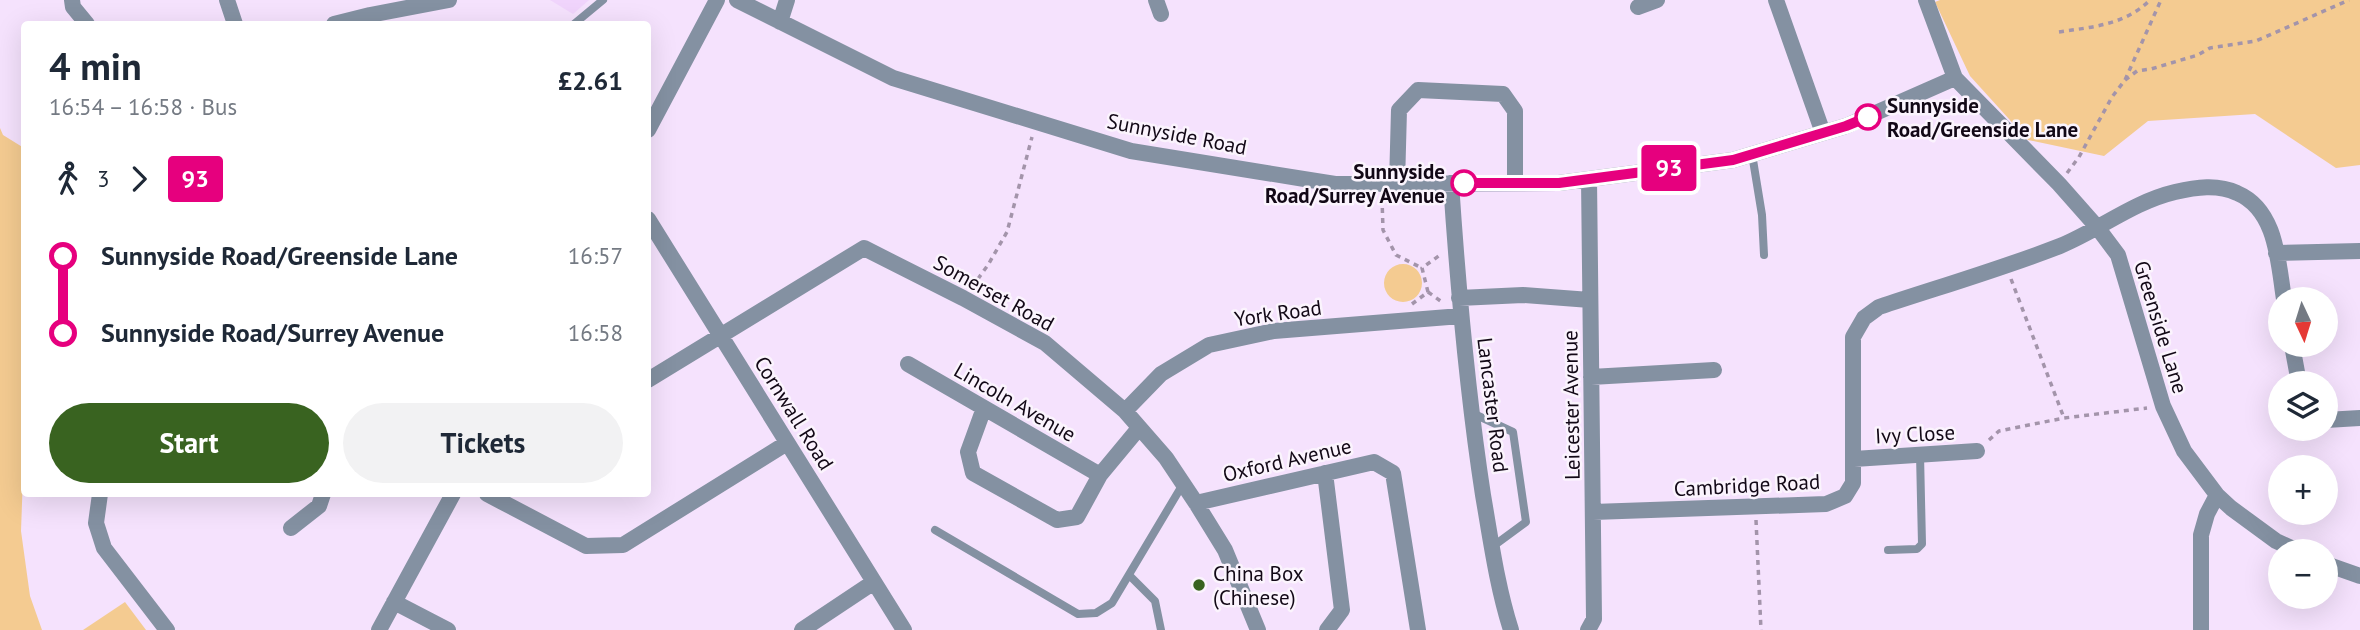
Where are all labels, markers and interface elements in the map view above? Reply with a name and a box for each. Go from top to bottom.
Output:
text: 4 min [49,41,142,90]
text: £2.61 [558,64,623,97]
text: 16:54 – 16:58 · Bus [49,92,237,121]
place label: Sunnyside Road/Greenside Lane [1887,92,2078,143]
marker: Sunnyside Road/Greenside Lane [1855,104,1881,130]
street label: Sunnyside Road [1105,107,1249,161]
line badge: 93 [1638,145,1700,191]
text: 93 [1655,152,1683,183]
place label: Sunnyside Road/Surrey Avenue [1265,158,1445,209]
icon: walk [49,160,87,198]
icon: forward [120,160,158,198]
text: 93 [182,163,209,194]
text: 3 [97,164,110,193]
marker: Sunnyside Road/Surrey Avenue [1451,170,1477,196]
text: Sunnyside Road/Greenside Lane [101,239,458,272]
text: 16:57 [568,241,623,270]
street label: Somerset Road [929,249,1059,337]
street label: Greenside Lane [2128,257,2194,397]
north arrow [2268,287,2338,357]
map controls [2268,287,2338,609]
street label: York Road [1233,294,1323,332]
text: Sunnyside Road/Surrey Avenue [101,316,444,349]
text: 16:58 [568,318,623,347]
street label: Leicester Avenue [1556,330,1586,480]
street label: Lancaster Road [1471,336,1515,474]
street label: Cornwall Road [748,351,840,475]
street label: Lincoln Avenue [949,356,1081,448]
button: layers [2268,371,2338,441]
button: Start [49,403,329,483]
button: Tickets [343,403,623,483]
street label: Ivy Close [1874,418,1956,450]
street label: Oxford Avenue [1220,432,1354,488]
button: + [2268,455,2338,525]
street label: Cambridge Road [1673,468,1821,502]
button: − [2268,539,2338,609]
place label: China Box (Chinese) [1213,560,1304,611]
marker: China Box (Chinese) [1191,577,1207,593]

